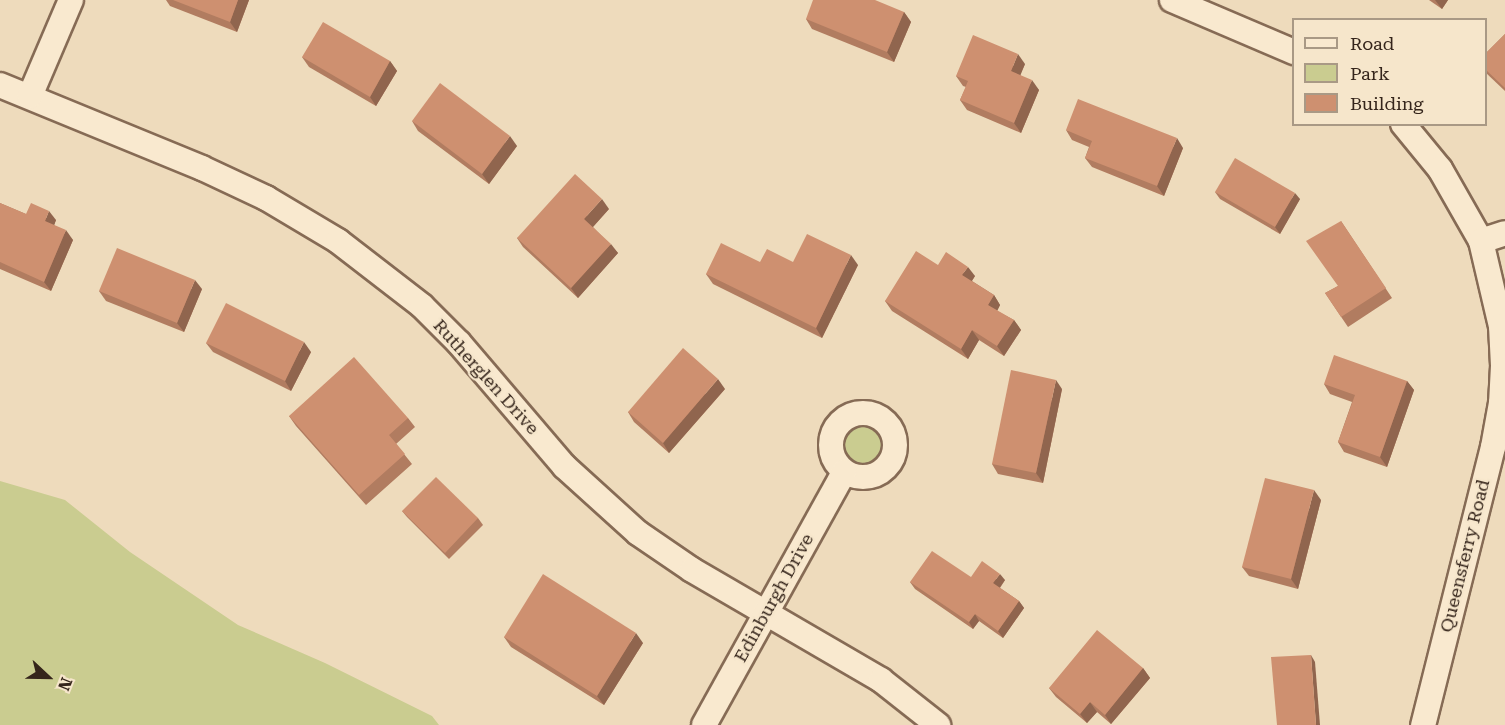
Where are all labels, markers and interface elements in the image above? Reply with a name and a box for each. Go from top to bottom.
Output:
legend [1292,18,1487,126]
text: Road [1350,33,1394,54]
text: Park [1350,63,1390,84]
text: Building [1350,93,1424,114]
street label: Rutherglen Drive [429,315,543,439]
street label: Queensferry Road [1436,477,1494,635]
street label: Edinburgh Drive [730,530,818,666]
north arrow [18,647,78,707]
text: N [54,675,76,693]

